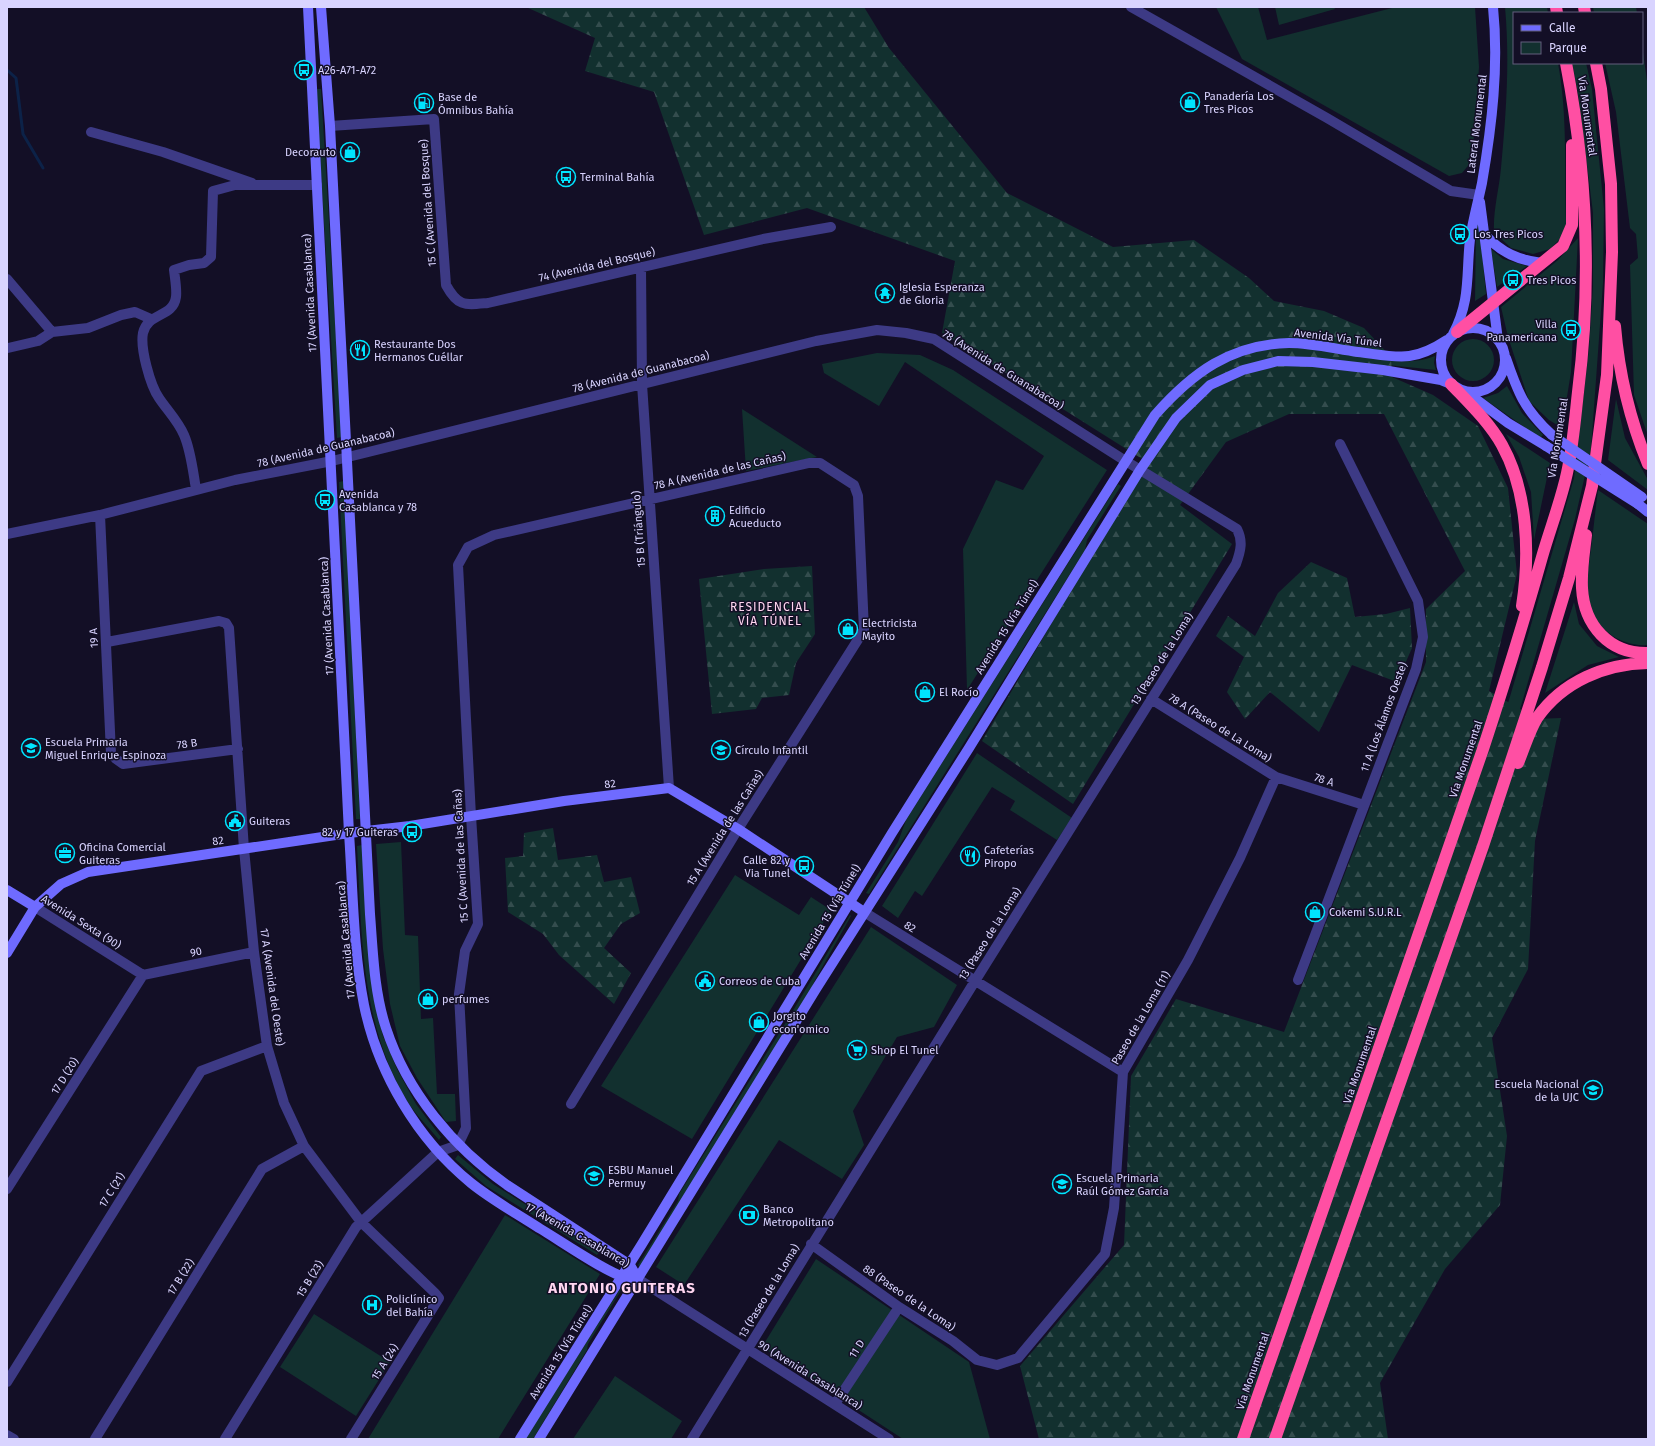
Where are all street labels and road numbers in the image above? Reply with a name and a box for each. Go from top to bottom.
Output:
street label: Lateral Monumental [1464,74,1490,174]
street label: Vía Monumental [1575,75,1599,157]
street label: 15 C (Avenida del Bosque) [417,138,439,267]
street label: 17 (Avenida Casablanca) [300,233,320,353]
street label: 74 (Avenida del Bosque) [538,245,657,285]
street label: Avenida Vía Túnel [1293,326,1383,350]
street label: 78 (Avenida de Guanabacoa) [940,327,1066,413]
street label: 78 (Avenida de Guanabacoa) [571,349,711,395]
street label: Vía Monumental [1545,397,1571,479]
street label: 78 (Avenida de Guanabacoa) [256,426,396,470]
street label: 78 A (Avenida de las Cañas) [653,449,788,492]
street label: 15 B (Triángulo) [630,490,648,568]
street label: 17 (Avenida Casablanca) [317,556,337,676]
street label: Avenida 15 (Vía Túnel) [973,577,1041,676]
street label: 13 (Paseo de la Loma) [1128,610,1196,708]
street label: 19 A [87,627,101,648]
street label: 11 A (Los Álamos Oeste) [1357,659,1410,774]
street label: 78 A (Paseo de La Loma) [1166,691,1274,765]
street label: Vía Monumental [1447,719,1485,799]
street label: 78 B [176,736,198,752]
street label: 15 A (Avenida de las Cañas) [684,767,766,888]
street label: 78 A [1313,771,1336,789]
street label: 82 [604,777,616,791]
street label: 15 C (Avenida de las Cañas) [451,788,471,923]
street label: 82 [211,834,225,848]
street label: Avenida 15 (Vía Túnel) [796,862,864,962]
street label: 17 (Avenida Casablanca) [334,880,358,1000]
street label: 13 (Paseo de la Loma) [956,885,1024,983]
street label: Avenida Sexta (90) [39,892,124,952]
street label: 82 [902,918,918,936]
street label: 17 A (Avenida del Oeste) [257,927,287,1047]
street label: 90 [189,944,203,960]
street label: Paseo de la Loma (11) [1109,969,1173,1067]
street label: Vía Monumental [1341,1025,1379,1105]
street label: 17 D (20) [49,1055,82,1097]
street label: 17 C (21) [96,1170,128,1210]
street label: 17 (Avenida Casablanca) [522,1200,632,1270]
street label: 13 (Paseo de la Loma) [736,1241,802,1340]
street label: 17 B (22) [165,1256,197,1297]
street label: 15 B (23) [294,1258,327,1300]
street label: 88 (Paseo de la Loma) [860,1262,958,1334]
street label: Avenida 15 (Vía Túnel) [527,1302,595,1401]
street label: Vía Monumental [1234,1331,1272,1411]
street label: 90 (Avenida Casablanca) [755,1337,865,1413]
street label: 11 D [846,1337,868,1361]
street label: 15 A (24) [369,1341,401,1383]

